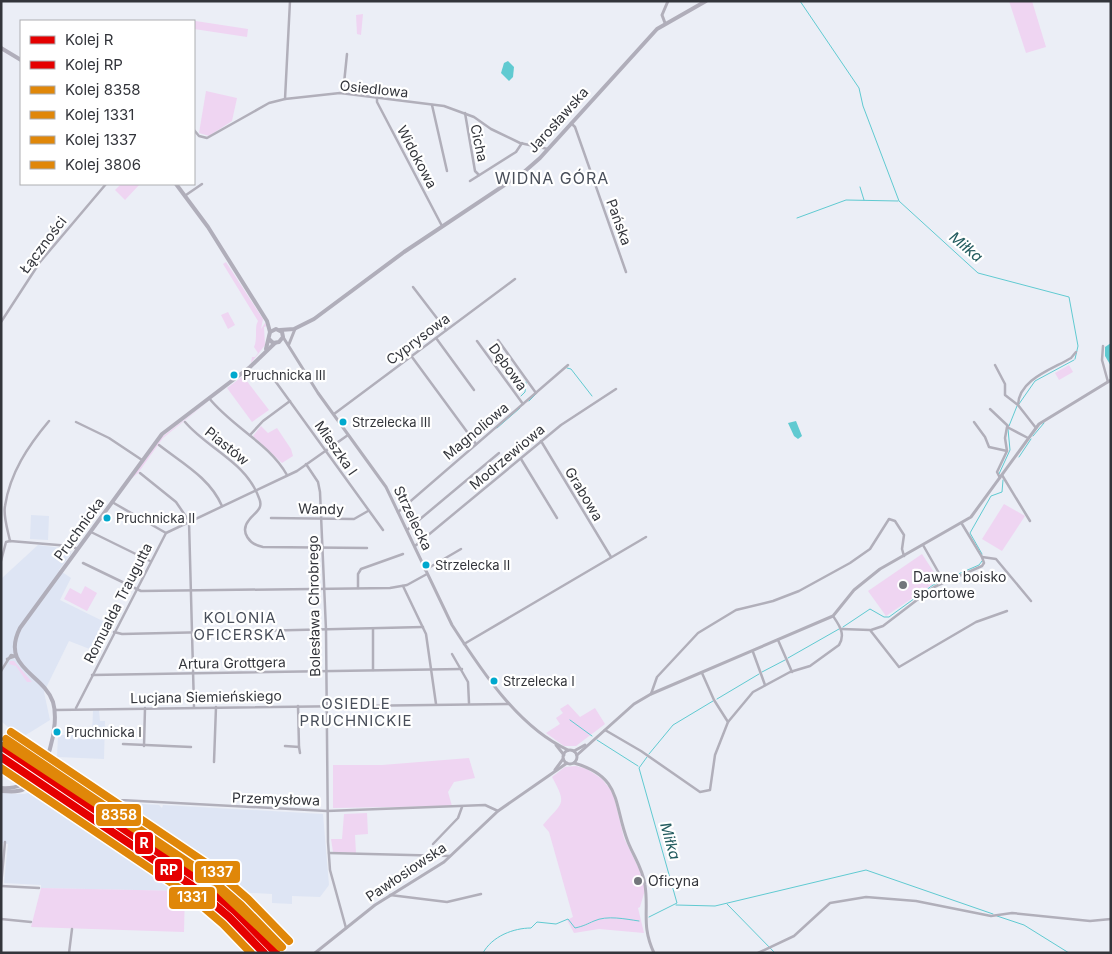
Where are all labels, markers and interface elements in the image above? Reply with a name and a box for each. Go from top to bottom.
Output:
legend [20,20,195,185]
text: Kolej R [65,30,114,49]
text: Kolej RP [65,55,123,74]
street label: Osiedlowa [339,76,409,101]
text: Kolej 8358 [65,80,141,99]
street label: Jarosławska [524,83,591,156]
text: Kolej 1331 [65,105,134,124]
street label: Widokowa [394,122,441,191]
street label: Cicha [467,123,492,163]
text: Kolej 1337 [65,130,137,149]
text: Kolej 3806 [65,155,141,174]
district label: WIDNA GÓRA [495,168,609,188]
street label: Pańska [603,196,636,247]
street label: Łączności [16,213,70,277]
water label: Miłka [946,227,987,266]
street label: Cyprysowa [383,309,453,368]
street label: Dębowa [486,340,531,394]
place label: Pruchnicka III [243,367,326,383]
marker: Pruchnicka III [229,370,239,380]
street label: Magnoliowa [440,398,512,463]
place label: Strzelecka III [352,414,431,430]
street label: Mieszka I [312,417,361,478]
marker: Strzelecka III [338,417,348,427]
street label: Modrzewiowa [466,420,548,493]
street label: Piastów [202,423,253,468]
street label: Grabowa [562,464,607,524]
street label: Strzelecka [391,483,436,553]
street label: Pruchnicka [50,494,107,564]
street label: Wandy [298,500,344,517]
place label: Pruchnicka II [116,510,195,526]
marker: Pruchnicka II [102,513,112,523]
street label: Bolesława Chrobrego [304,535,323,677]
street label: Romualda Traugutta [80,540,155,666]
place label: Strzelecka II [435,557,510,573]
marker: Strzelecka II [421,560,431,570]
place label: Dawne boisko sportowe [913,568,1006,601]
marker: Dawne boisko sportowe [897,579,909,591]
district label: KOLONIA OFICERSKA [193,608,287,644]
street label: Artura Grottgera [178,653,286,672]
place label: Strzelecka I [503,673,575,689]
marker: Strzelecka I [489,676,499,686]
street label: Lucjana Siemieńskiego [130,687,282,706]
district label: OSIEDLE PRUCHNICKIE [300,694,412,730]
place label: Pruchnicka I [66,724,142,740]
marker: Pruchnicka I [52,727,62,737]
street label: Przemysłowa [232,788,320,809]
line badge: 8358 [95,803,142,827]
text: 8358 [101,806,137,823]
water label: Miłka [656,820,685,862]
line badge: R [134,831,154,855]
text: R [139,834,149,851]
street label: Pawłosiowska [362,838,449,905]
line badge: RP [154,858,183,882]
line badge: 1337 [194,860,241,884]
text: RP [160,861,178,878]
text: 1337 [201,863,233,880]
place label: Oficyna [648,872,699,889]
marker: Oficyna [632,875,644,887]
line badge: 1331 [168,886,216,910]
text: 1331 [177,888,207,905]

